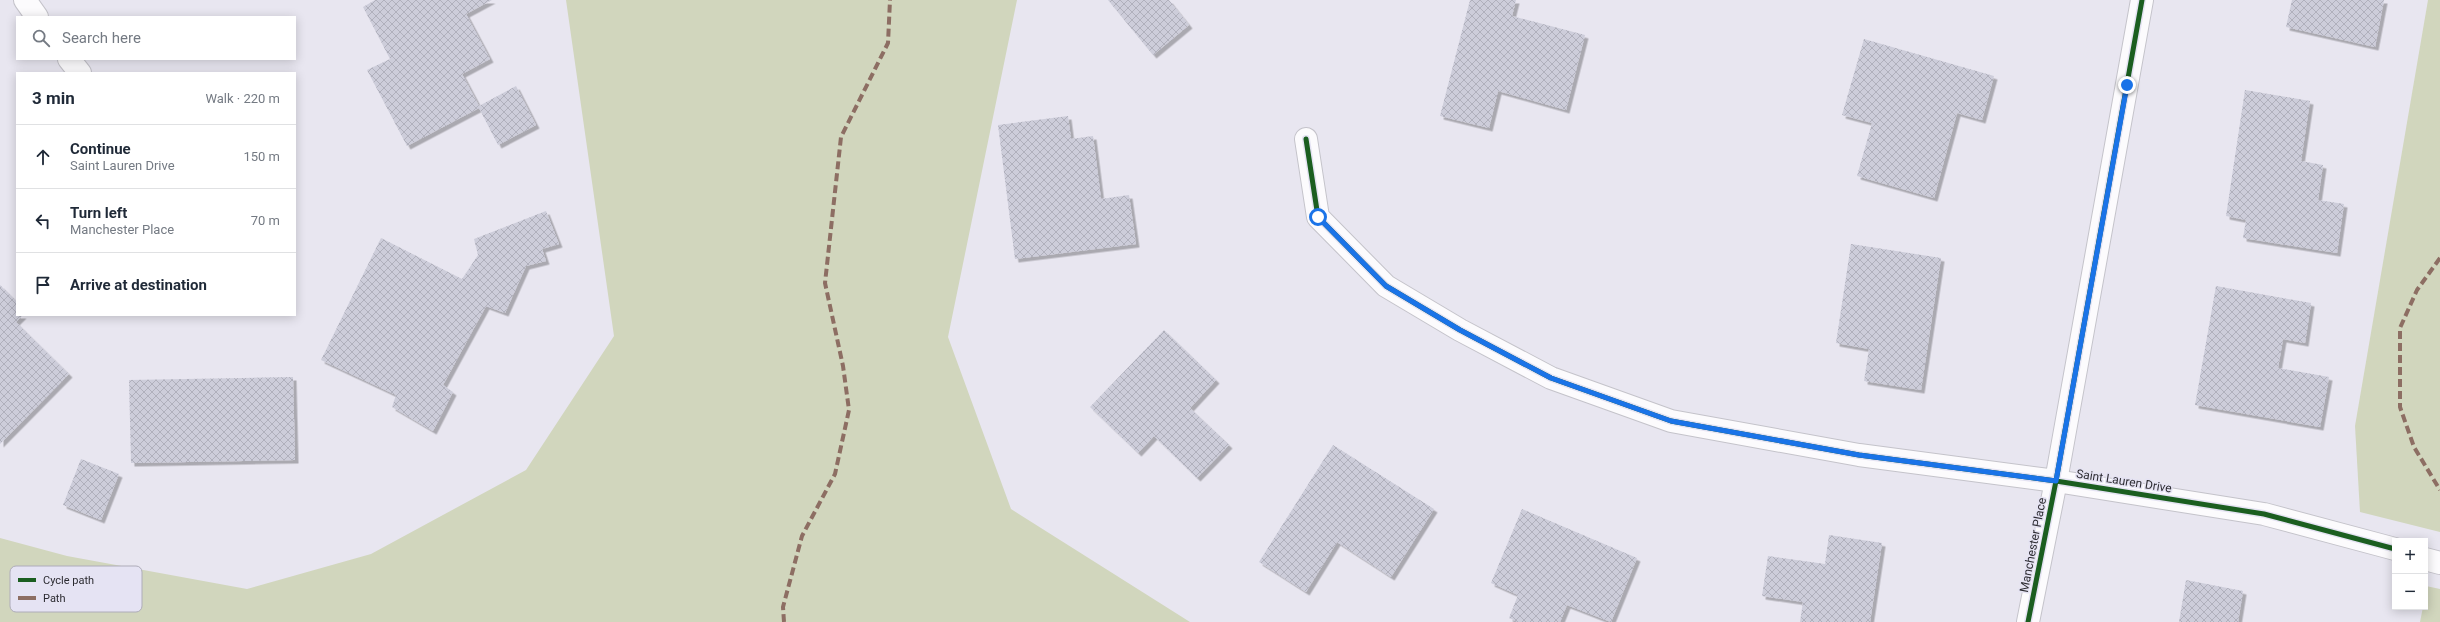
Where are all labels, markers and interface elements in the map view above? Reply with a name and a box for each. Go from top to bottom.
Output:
search box [16,16,296,60]
icon: search [30,27,52,49]
text: Search here [62,29,141,47]
route end [2118,76,2136,94]
text: 3 min [32,88,75,108]
text: Walk · 220 m [205,91,280,106]
text: Continue [70,140,131,158]
icon: ahead [32,146,54,168]
text: 150 m [243,149,280,164]
text: Saint Lauren Drive [70,158,175,173]
text: Turn left [70,204,127,222]
route start [1309,208,1327,226]
icon: left [32,210,54,232]
text: 70 m [251,213,280,228]
text: Manchester Place [70,222,174,237]
icon: arrive [32,274,54,296]
text: Arrive at destination [70,276,207,294]
street label: Saint Lauren Drive [2075,467,2173,495]
street label: Manchester Place [2017,497,2049,593]
map controls [2392,538,2428,610]
button: + [2392,538,2428,574]
legend [10,566,142,612]
text: Cycle path [43,574,94,587]
button: − [2392,574,2428,610]
text: Path [43,592,66,605]

